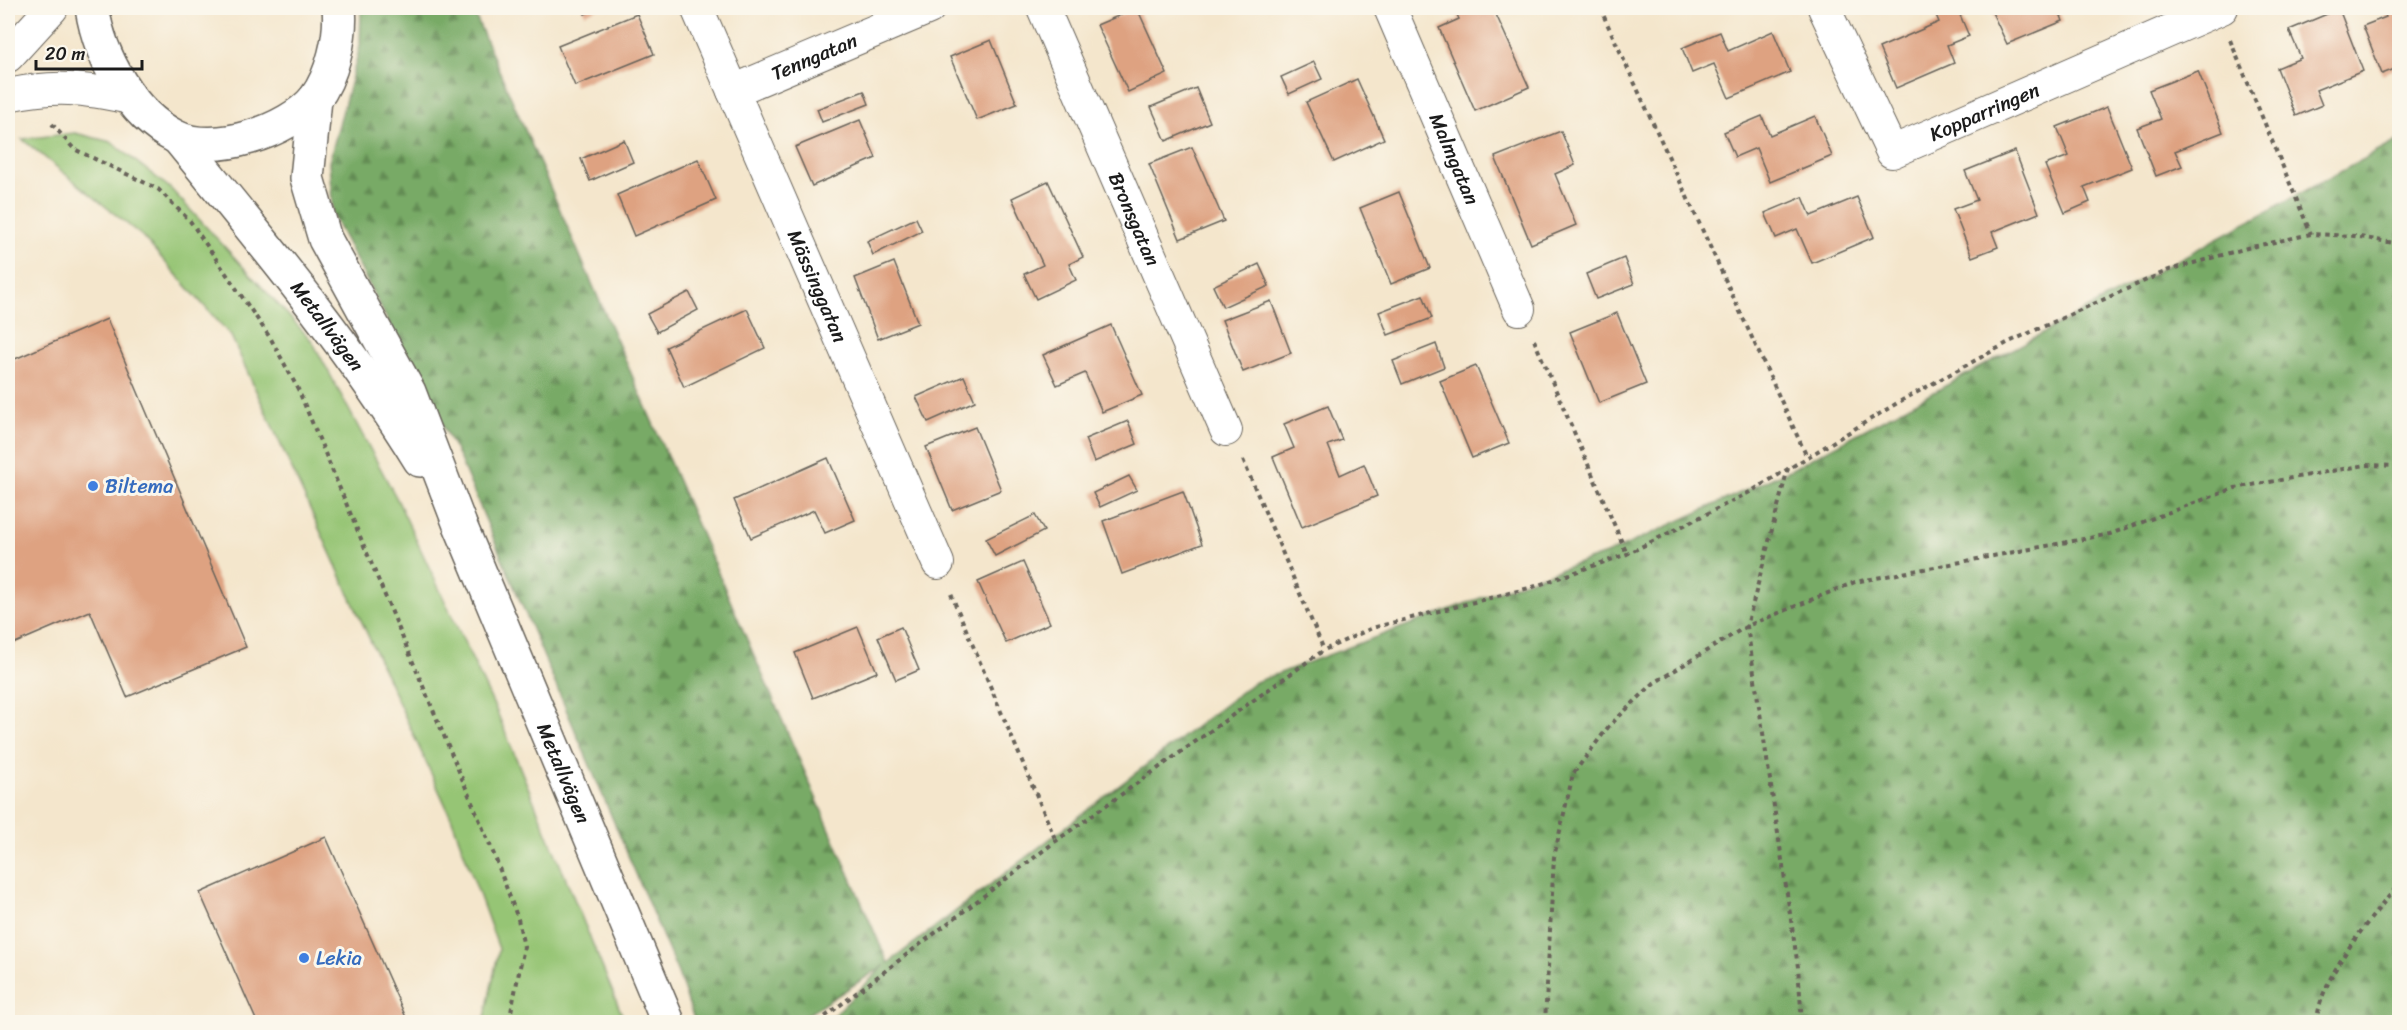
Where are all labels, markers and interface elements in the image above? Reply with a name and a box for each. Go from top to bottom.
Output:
street label: Tenngatan [766,23,863,91]
scale bar [36,33,142,71]
text: 20 m [45,38,85,70]
street label: Kopparringen [1924,73,2046,152]
street label: Malmgatan [1419,107,1489,211]
street label: Bronsgatan [1098,166,1170,272]
street label: Mässinggatan [777,224,857,348]
street label: Metallvägen [281,273,373,379]
place label: Biltema [105,469,173,504]
marker: Biltema [86,479,100,493]
street label: Metallvägen [527,717,600,829]
place label: Lekia [316,941,362,976]
marker: Lekia [297,951,311,965]

